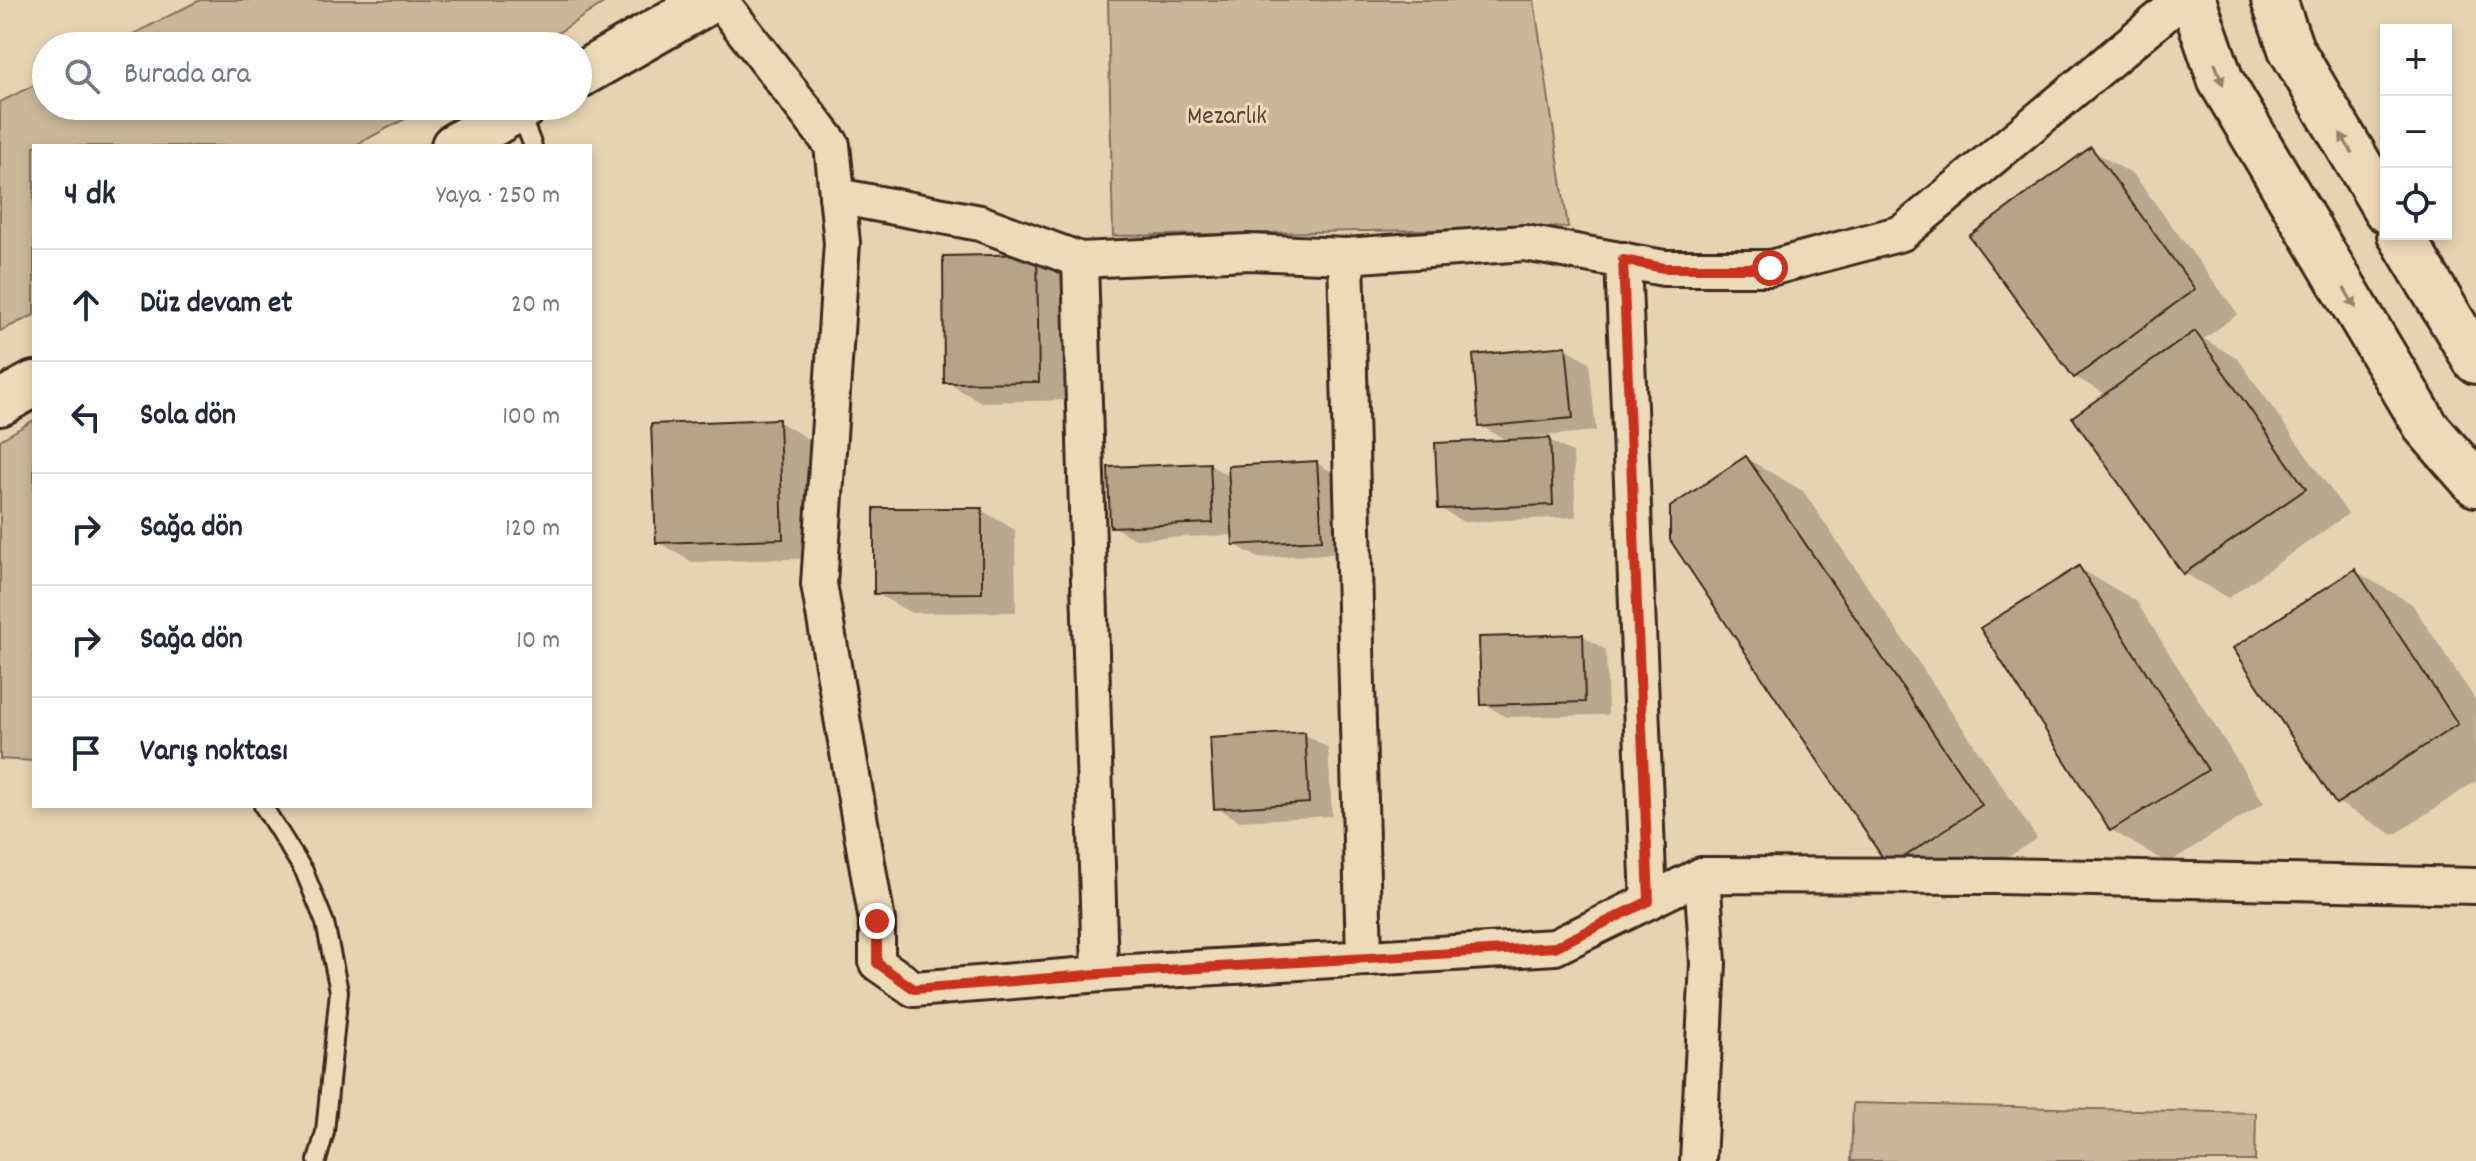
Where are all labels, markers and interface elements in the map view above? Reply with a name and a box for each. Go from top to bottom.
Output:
map controls [2380,24,2452,240]
button: + [2380,24,2452,96]
search box [32,32,592,120]
icon: search [60,54,104,98]
text: Burada ara [124,55,251,98]
one-way arrow [2213,62,2226,86]
button: − [2380,96,2452,168]
park label: Mezarlık [1187,99,1267,136]
one-way arrow [2339,132,2353,154]
button: locate [2380,168,2452,240]
text: 4 dk [64,172,116,221]
text: Yaya · 250 m [436,178,560,215]
route start [1752,250,1788,286]
icon: ahead [64,283,108,327]
text: Düz devam et [140,284,292,327]
text: 20 m [511,287,560,324]
one-way arrow [2342,287,2356,309]
icon: left [64,395,108,439]
text: Sola dön [140,396,236,439]
text: 100 m [502,399,560,436]
icon: right [64,507,108,551]
text: Sağa dön [140,508,243,551]
text: 120 m [505,511,560,548]
icon: right [64,619,108,663]
text: Sağa dön [140,620,243,663]
text: 10 m [516,623,560,660]
icon: arrive [64,731,108,775]
text: Varış noktası [140,732,288,775]
route end [859,903,895,939]

